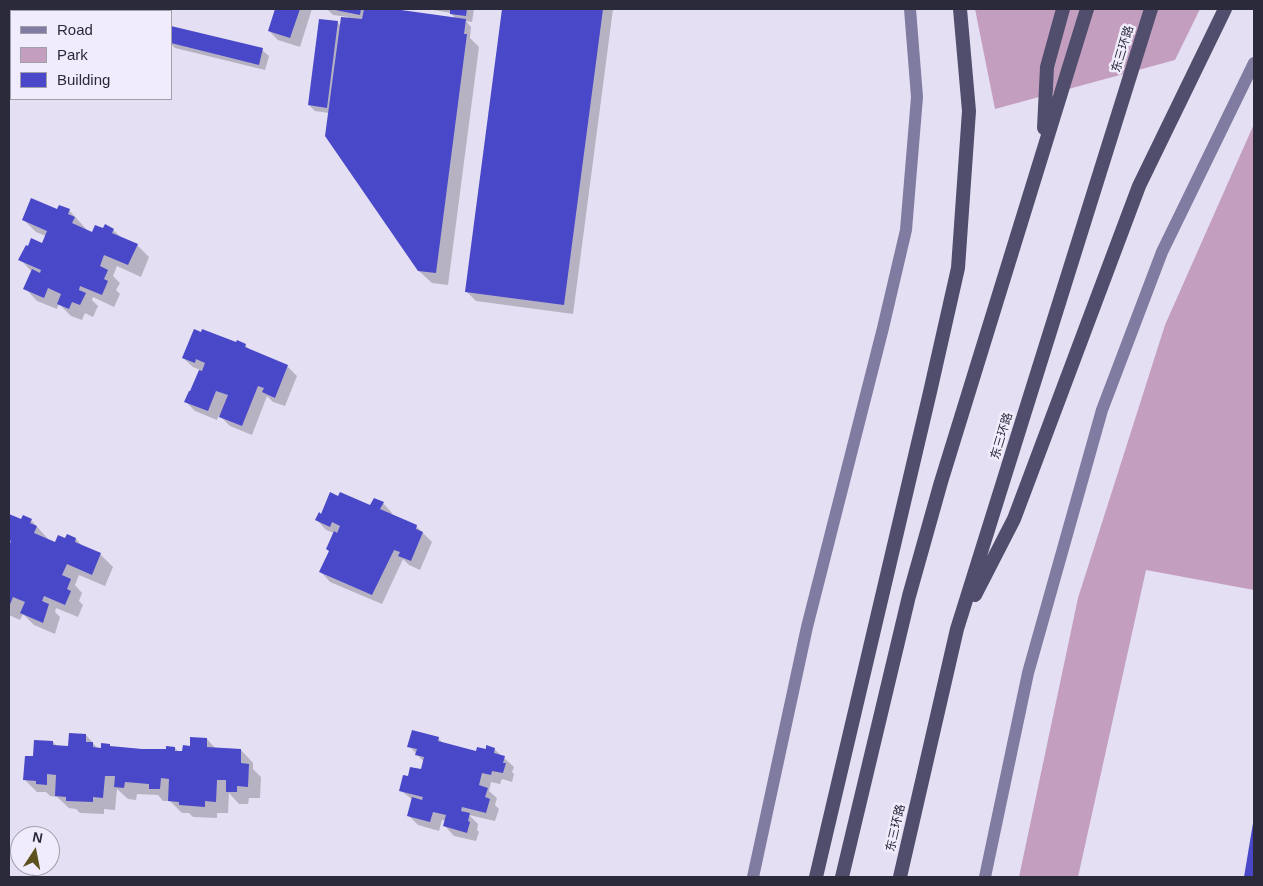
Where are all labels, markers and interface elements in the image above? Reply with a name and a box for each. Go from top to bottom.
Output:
legend [10,10,172,100]
text: Road [57,21,93,38]
street label: 东三环路 [1109,24,1137,74]
text: Park [57,46,88,63]
text: Building [57,71,110,88]
street label: 东三环路 [988,411,1016,461]
street label: 东三环路 [884,803,908,853]
north arrow [10,826,60,876]
text: N [31,828,44,846]

